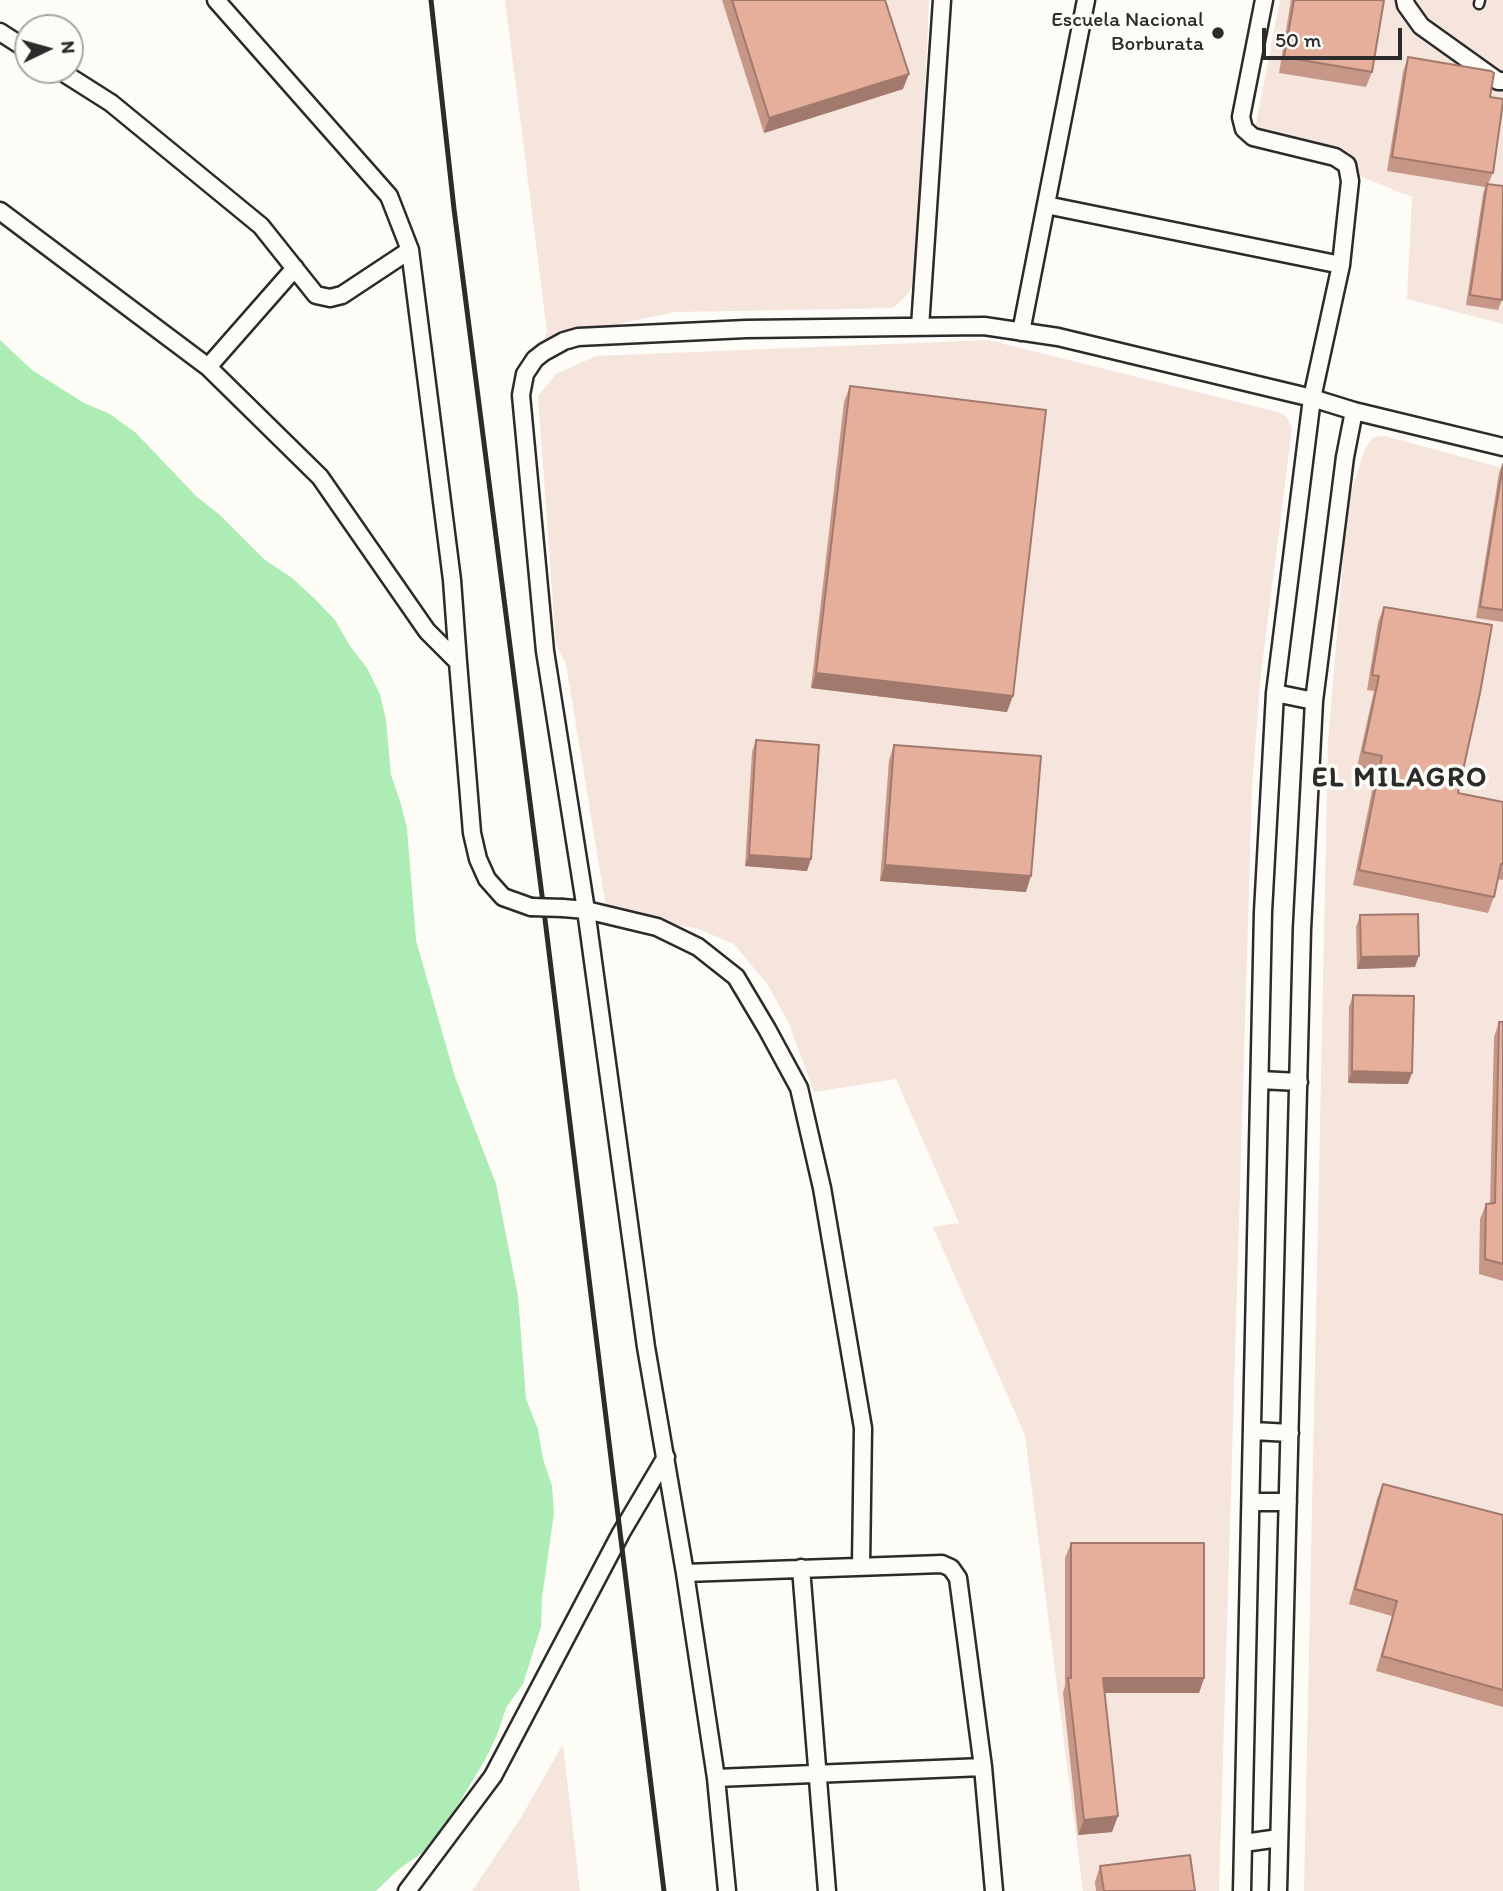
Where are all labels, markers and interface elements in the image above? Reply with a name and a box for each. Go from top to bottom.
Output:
place label: Escuela Nacional Borburata [1051,8,1204,58]
north arrow [14,14,84,84]
scale bar [1265,14,1405,58]
marker: Escuela Nacional Borburata [1210,25,1226,41]
text: 50 m [1275,27,1321,52]
text: N [56,40,80,55]
district label: EL MILAGRO [1313,762,1487,796]

